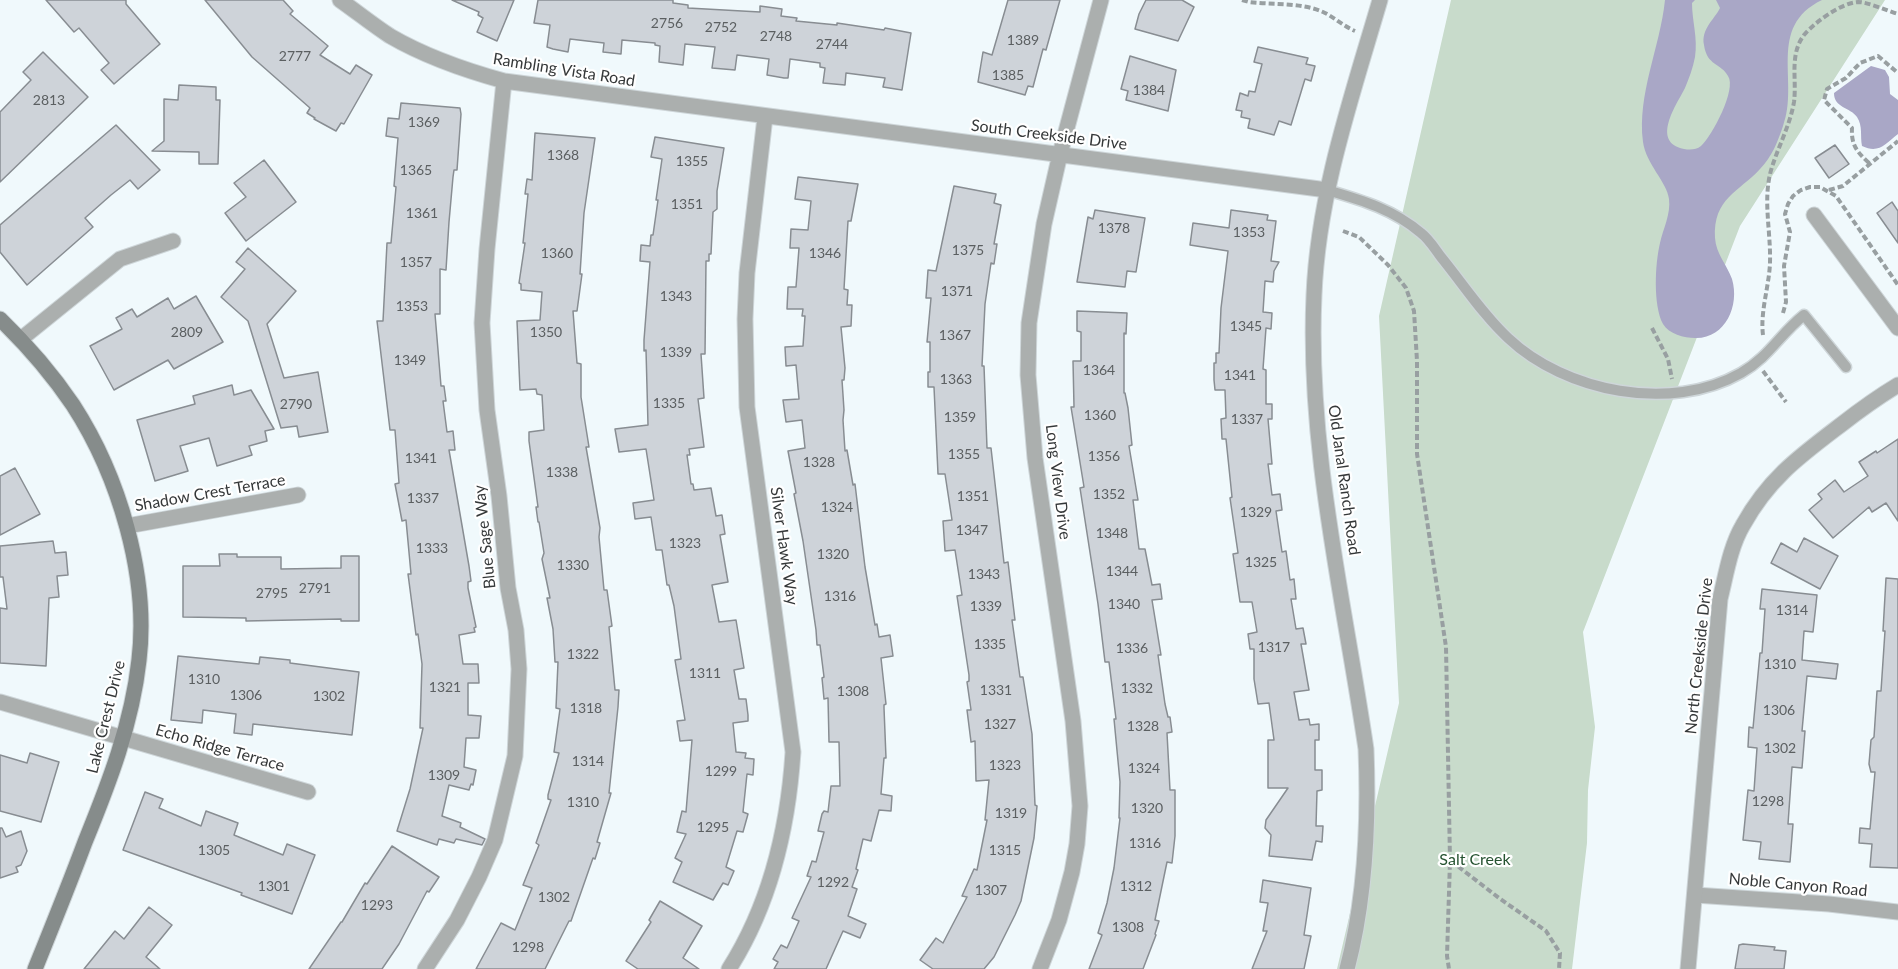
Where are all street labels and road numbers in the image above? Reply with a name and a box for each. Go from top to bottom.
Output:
street label: Rambling Vista Road [491,49,637,91]
street label: South Creekside Drive [970,116,1128,154]
street label: Old Janal Ranch Road [1324,404,1364,556]
street label: Long View Drive [1041,423,1075,541]
street label: Shadow Crest Terrace [133,470,287,516]
street label: Blue Sage Way [470,484,500,590]
street label: Silver Hawk Way [766,486,802,606]
street label: North Creekside Drive [1681,577,1717,735]
street label: Lake Crest Drive [83,658,129,776]
street label: Echo Ridge Terrace [153,720,287,776]
street label: Noble Canyon Road [1728,869,1868,901]

